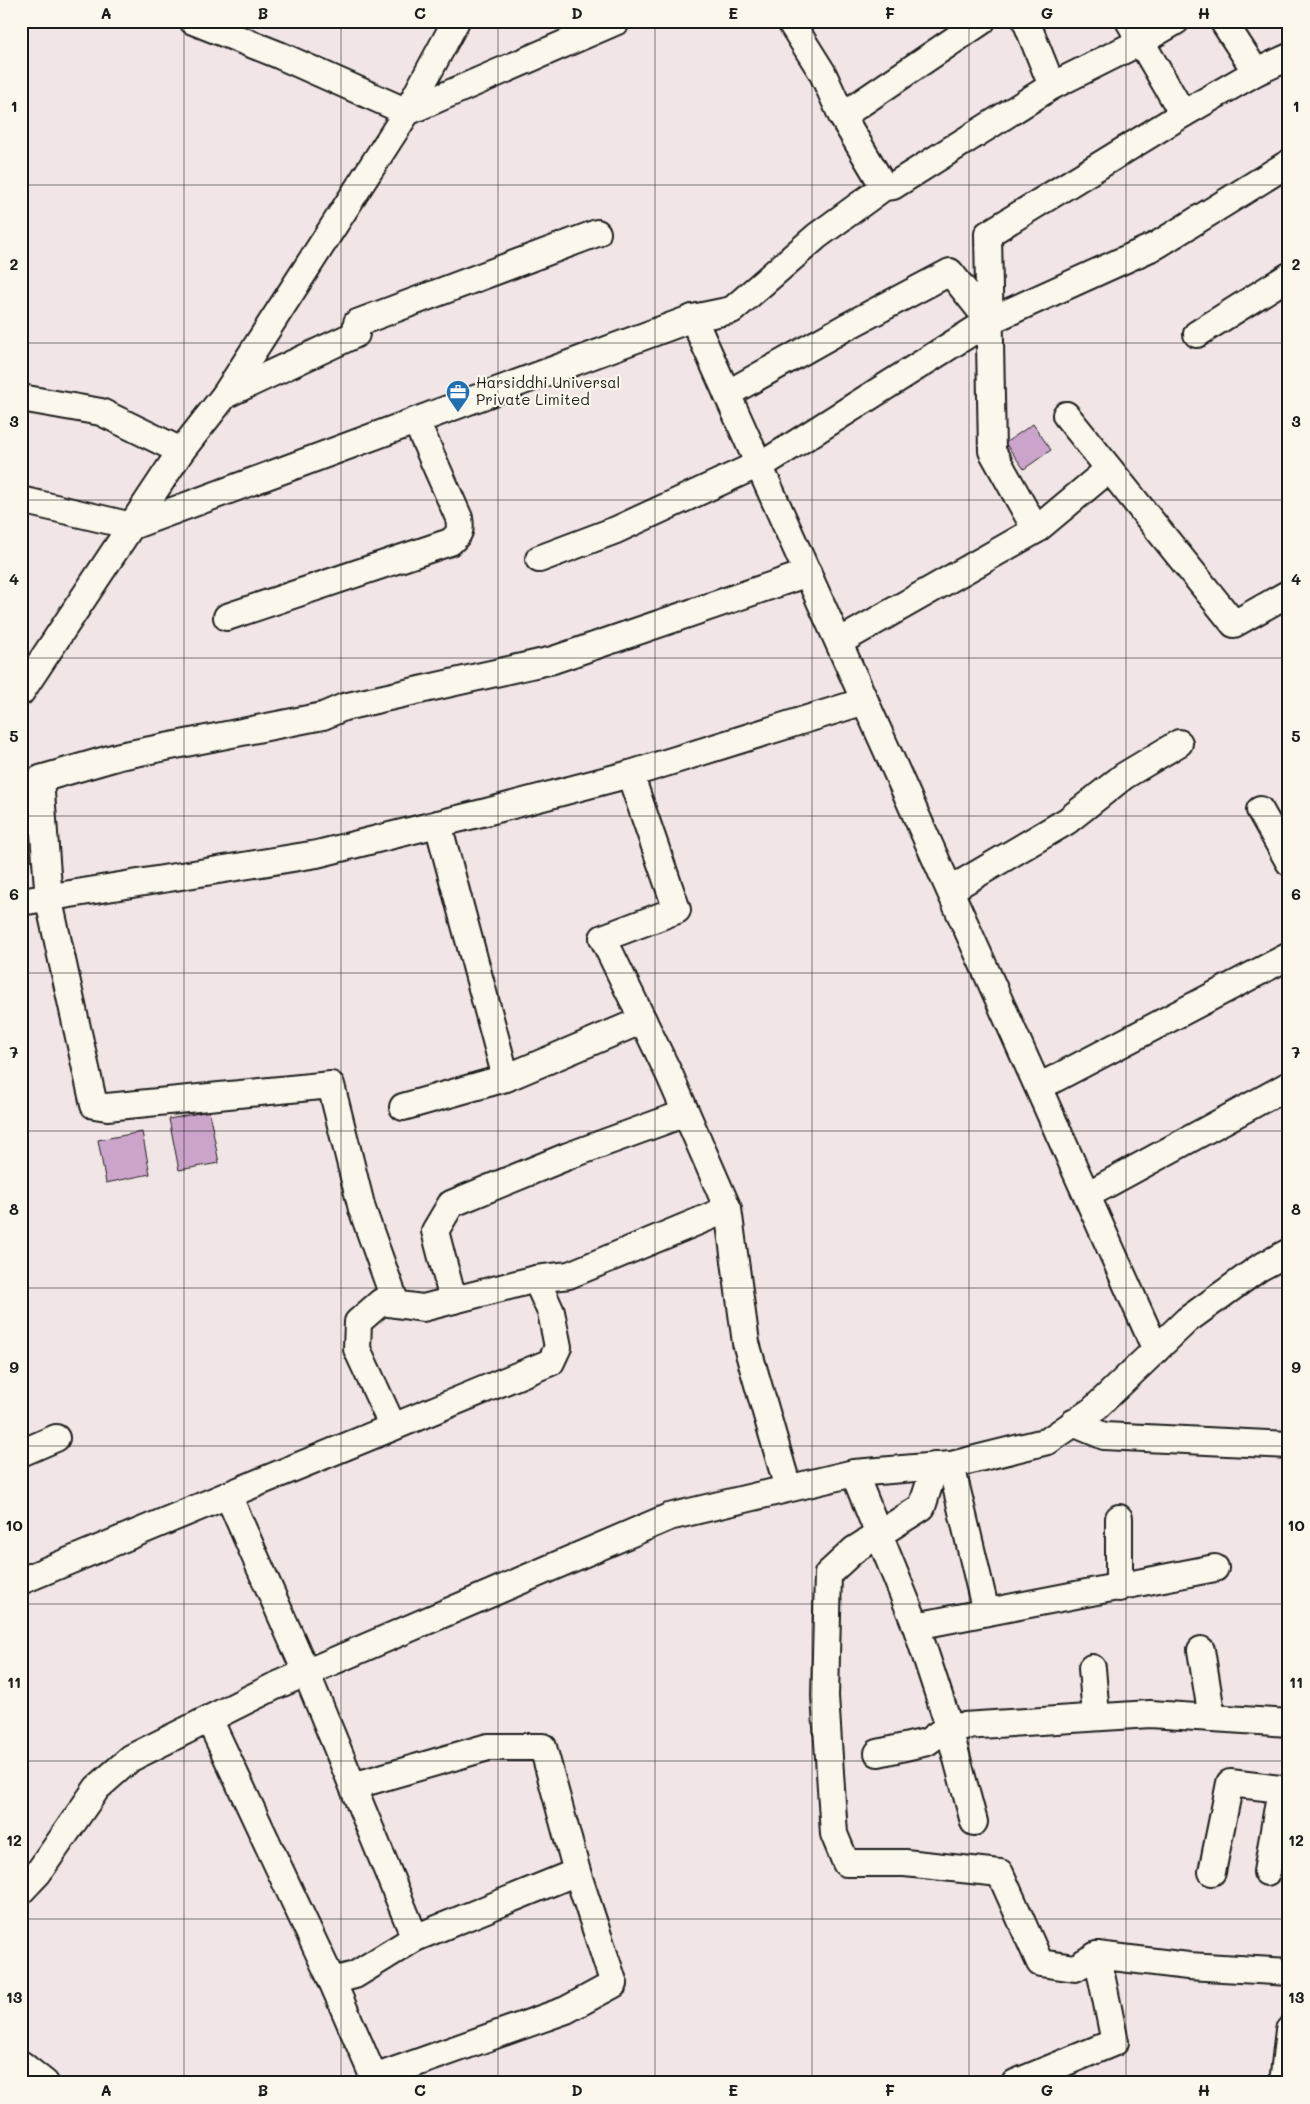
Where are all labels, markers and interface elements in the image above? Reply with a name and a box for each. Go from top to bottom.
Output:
text: A [100,2,112,23]
text: B [258,2,268,23]
text: C [414,2,426,23]
text: D [571,2,583,23]
text: E [728,2,738,23]
text: F [885,2,895,23]
text: G [1041,2,1053,23]
text: H [1198,2,1210,23]
text: 1 [10,95,18,116]
text: 1 [1292,95,1300,116]
text: 2 [10,253,19,274]
text: 2 [1292,253,1301,274]
place label: Harsiddhi Universal Private Limited [476,372,620,409]
office icon: Harsiddhi Universal Private Limited [445,379,471,413]
text: 3 [9,410,19,431]
text: 3 [1291,410,1301,431]
text: 4 [9,568,19,589]
text: 4 [1291,568,1301,589]
text: 5 [9,725,19,746]
text: 5 [1291,725,1301,746]
text: 6 [9,883,19,904]
text: 6 [1291,883,1301,904]
text: 7 [10,1041,19,1062]
text: 7 [1292,1041,1301,1062]
text: 8 [9,1198,19,1219]
text: 8 [1291,1198,1301,1219]
text: 9 [9,1356,19,1377]
text: 9 [1291,1356,1301,1377]
text: 10 [5,1514,23,1535]
text: 10 [1287,1514,1305,1535]
text: 11 [7,1671,21,1692]
text: 11 [1289,1671,1303,1692]
text: 12 [6,1829,22,1850]
text: 12 [1288,1829,1304,1850]
text: 13 [6,1986,23,2007]
text: 13 [1288,1986,1305,2007]
text: A [100,2079,112,2100]
text: B [258,2079,268,2100]
text: C [414,2079,426,2100]
text: D [571,2079,583,2100]
text: E [728,2079,738,2100]
text: F [885,2079,895,2100]
text: G [1041,2079,1053,2100]
text: H [1198,2079,1210,2100]

